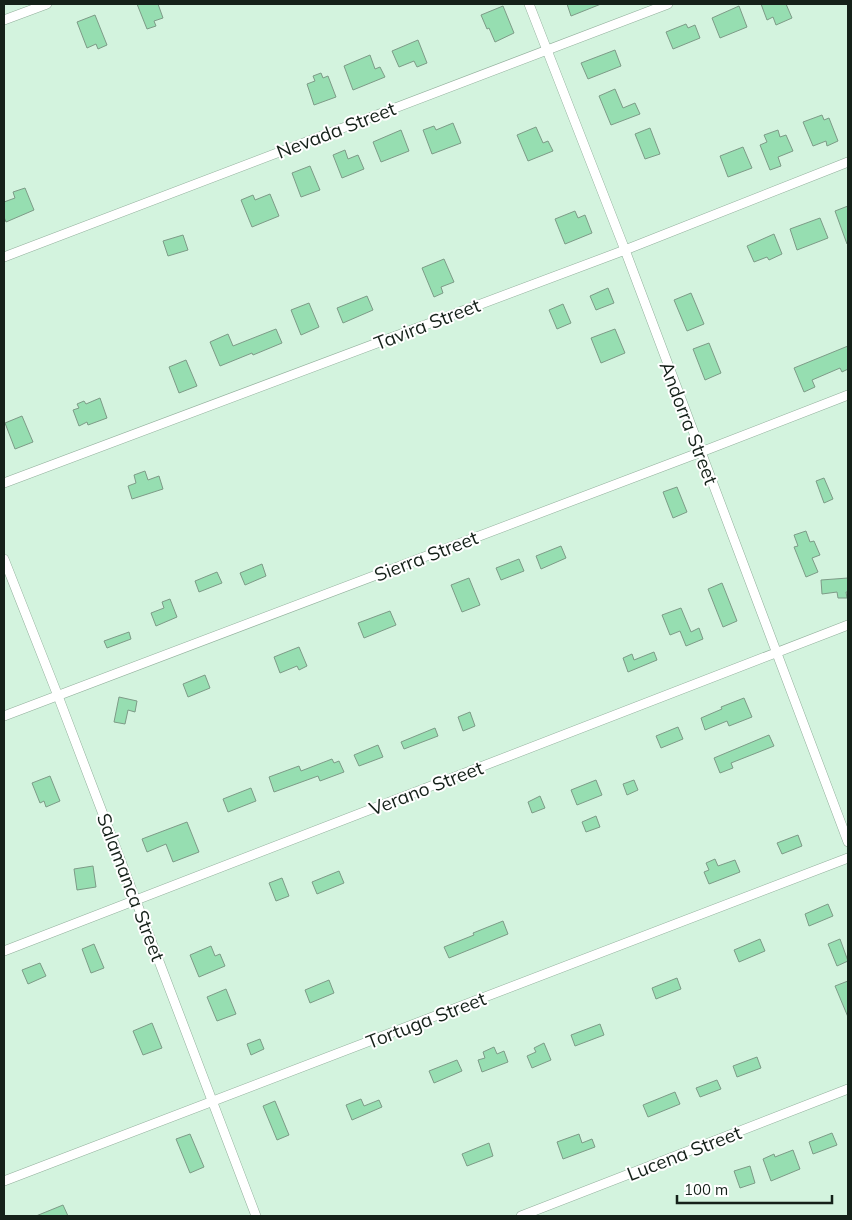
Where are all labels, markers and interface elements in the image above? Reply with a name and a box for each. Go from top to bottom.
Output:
street label: Nevada Street [273,96,399,164]
street label: Tavira Street [371,293,484,355]
street label: Andorra Street [655,358,724,488]
street label: Sierra Street [371,525,482,587]
street label: Verano Street [366,755,487,821]
street label: Salamanca Street [92,810,170,965]
street label: Tortuga Street [363,986,490,1054]
street label: Lucena Street [623,1120,745,1186]
scale bar [677,1172,832,1204]
text: 100 m [684,1180,728,1199]

